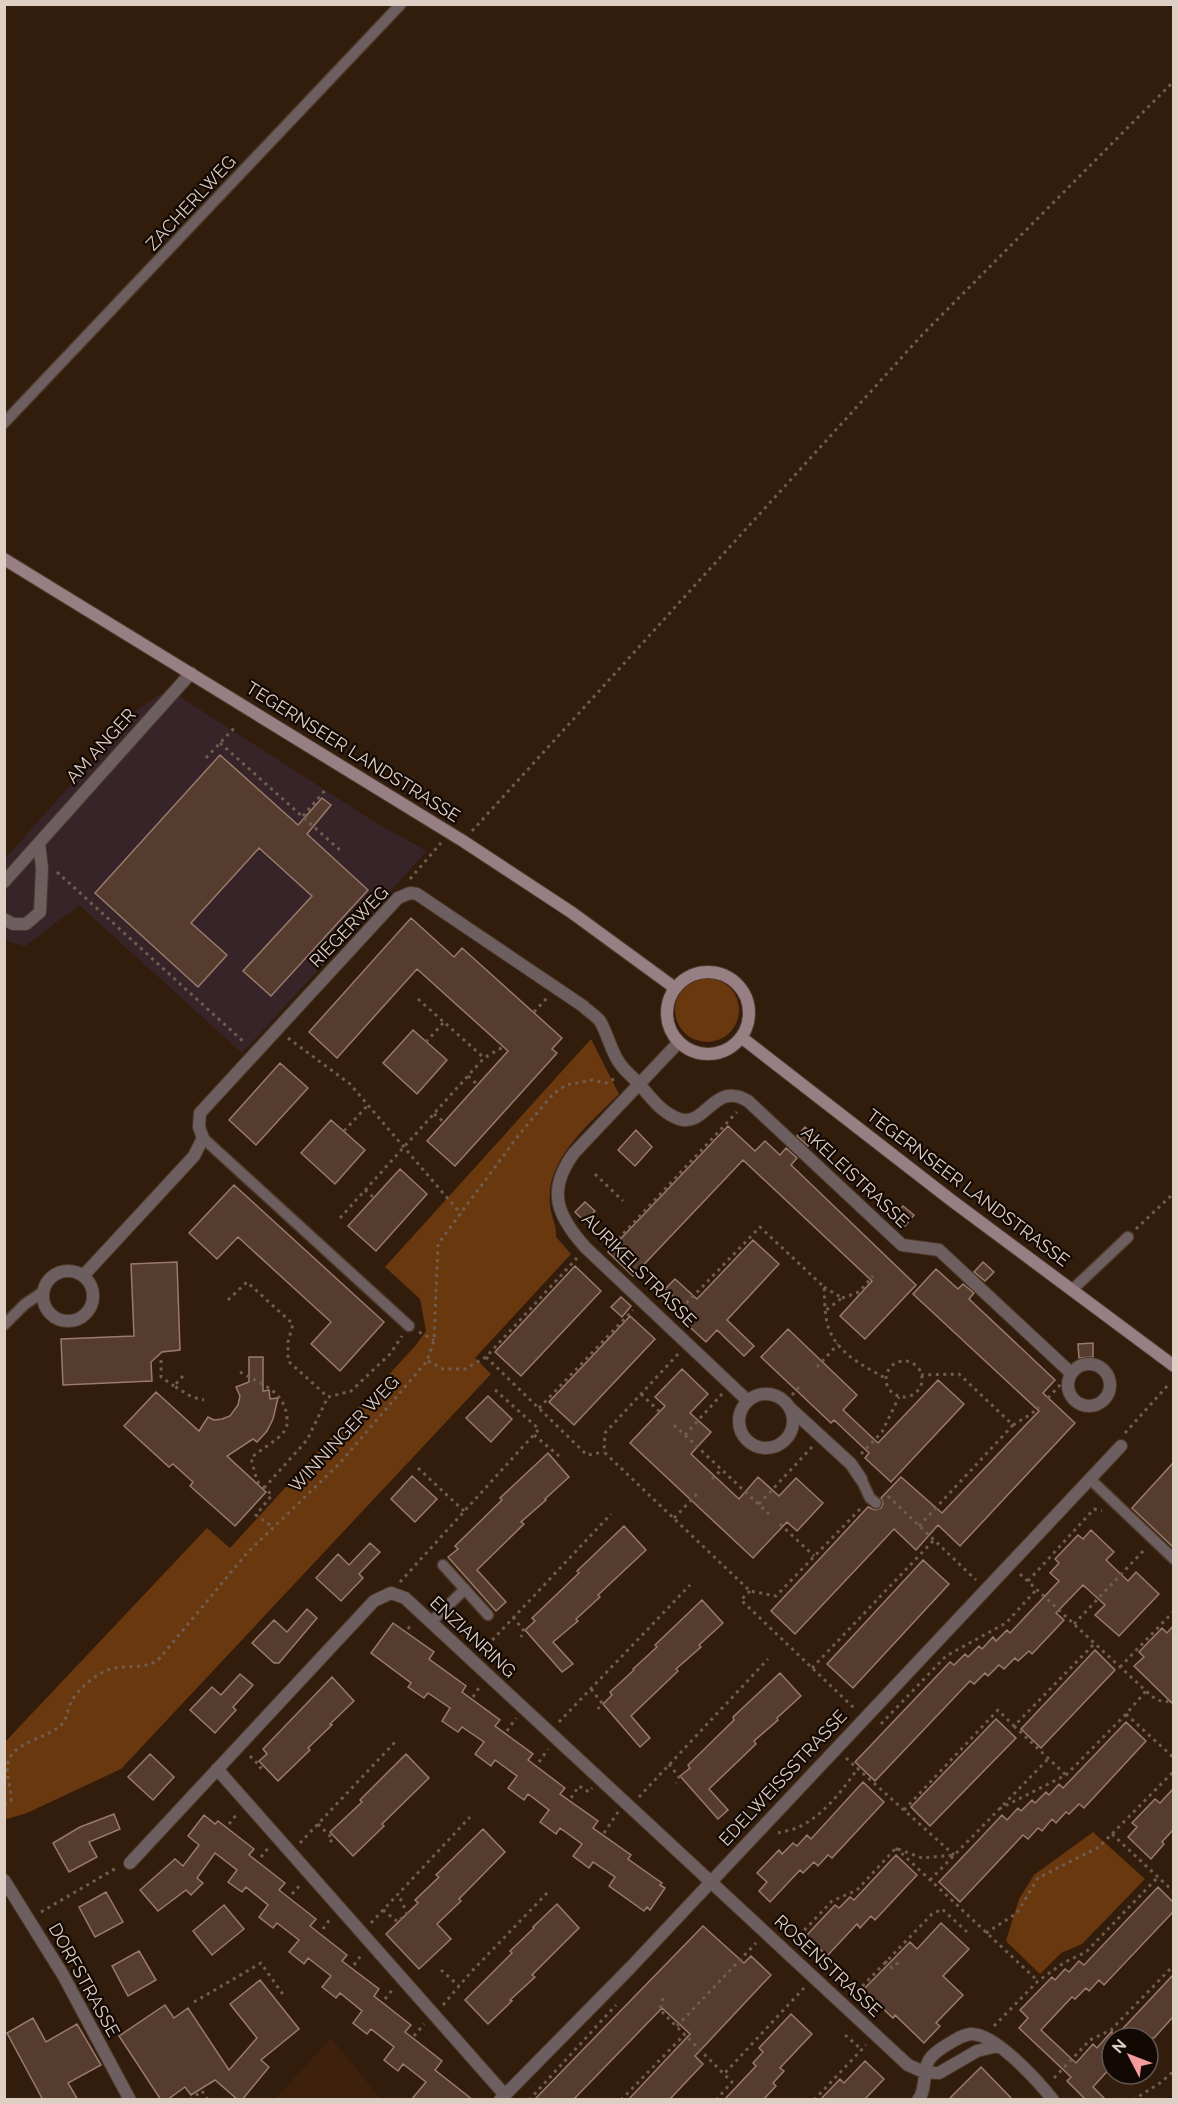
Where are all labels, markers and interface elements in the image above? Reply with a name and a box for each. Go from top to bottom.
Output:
street label: ZACHERLWEG [141,151,240,255]
street label: TEGERNSEER LANDSTRASSE [242,677,464,826]
street label: AM ANGER [61,704,140,787]
street label: RIEGERWEG [305,882,393,972]
street label: TEGERNSEER LANDSTRASSE [863,1105,1074,1271]
street label: AKELEISTRASSE [797,1122,913,1232]
street label: AURIKELSTRASSE [578,1208,701,1331]
street label: WINNINGER WEG [284,1371,403,1496]
street label: ENZIANRING [426,1592,521,1682]
street label: EDELWEISSSTRASSE [714,1705,851,1850]
street label: ROSENSTRASSE [770,1910,887,2021]
street label: DORFSTRASSE [45,1919,124,2040]
north arrow [1100,2026,1160,2086]
text: N [1108,2035,1130,2057]

